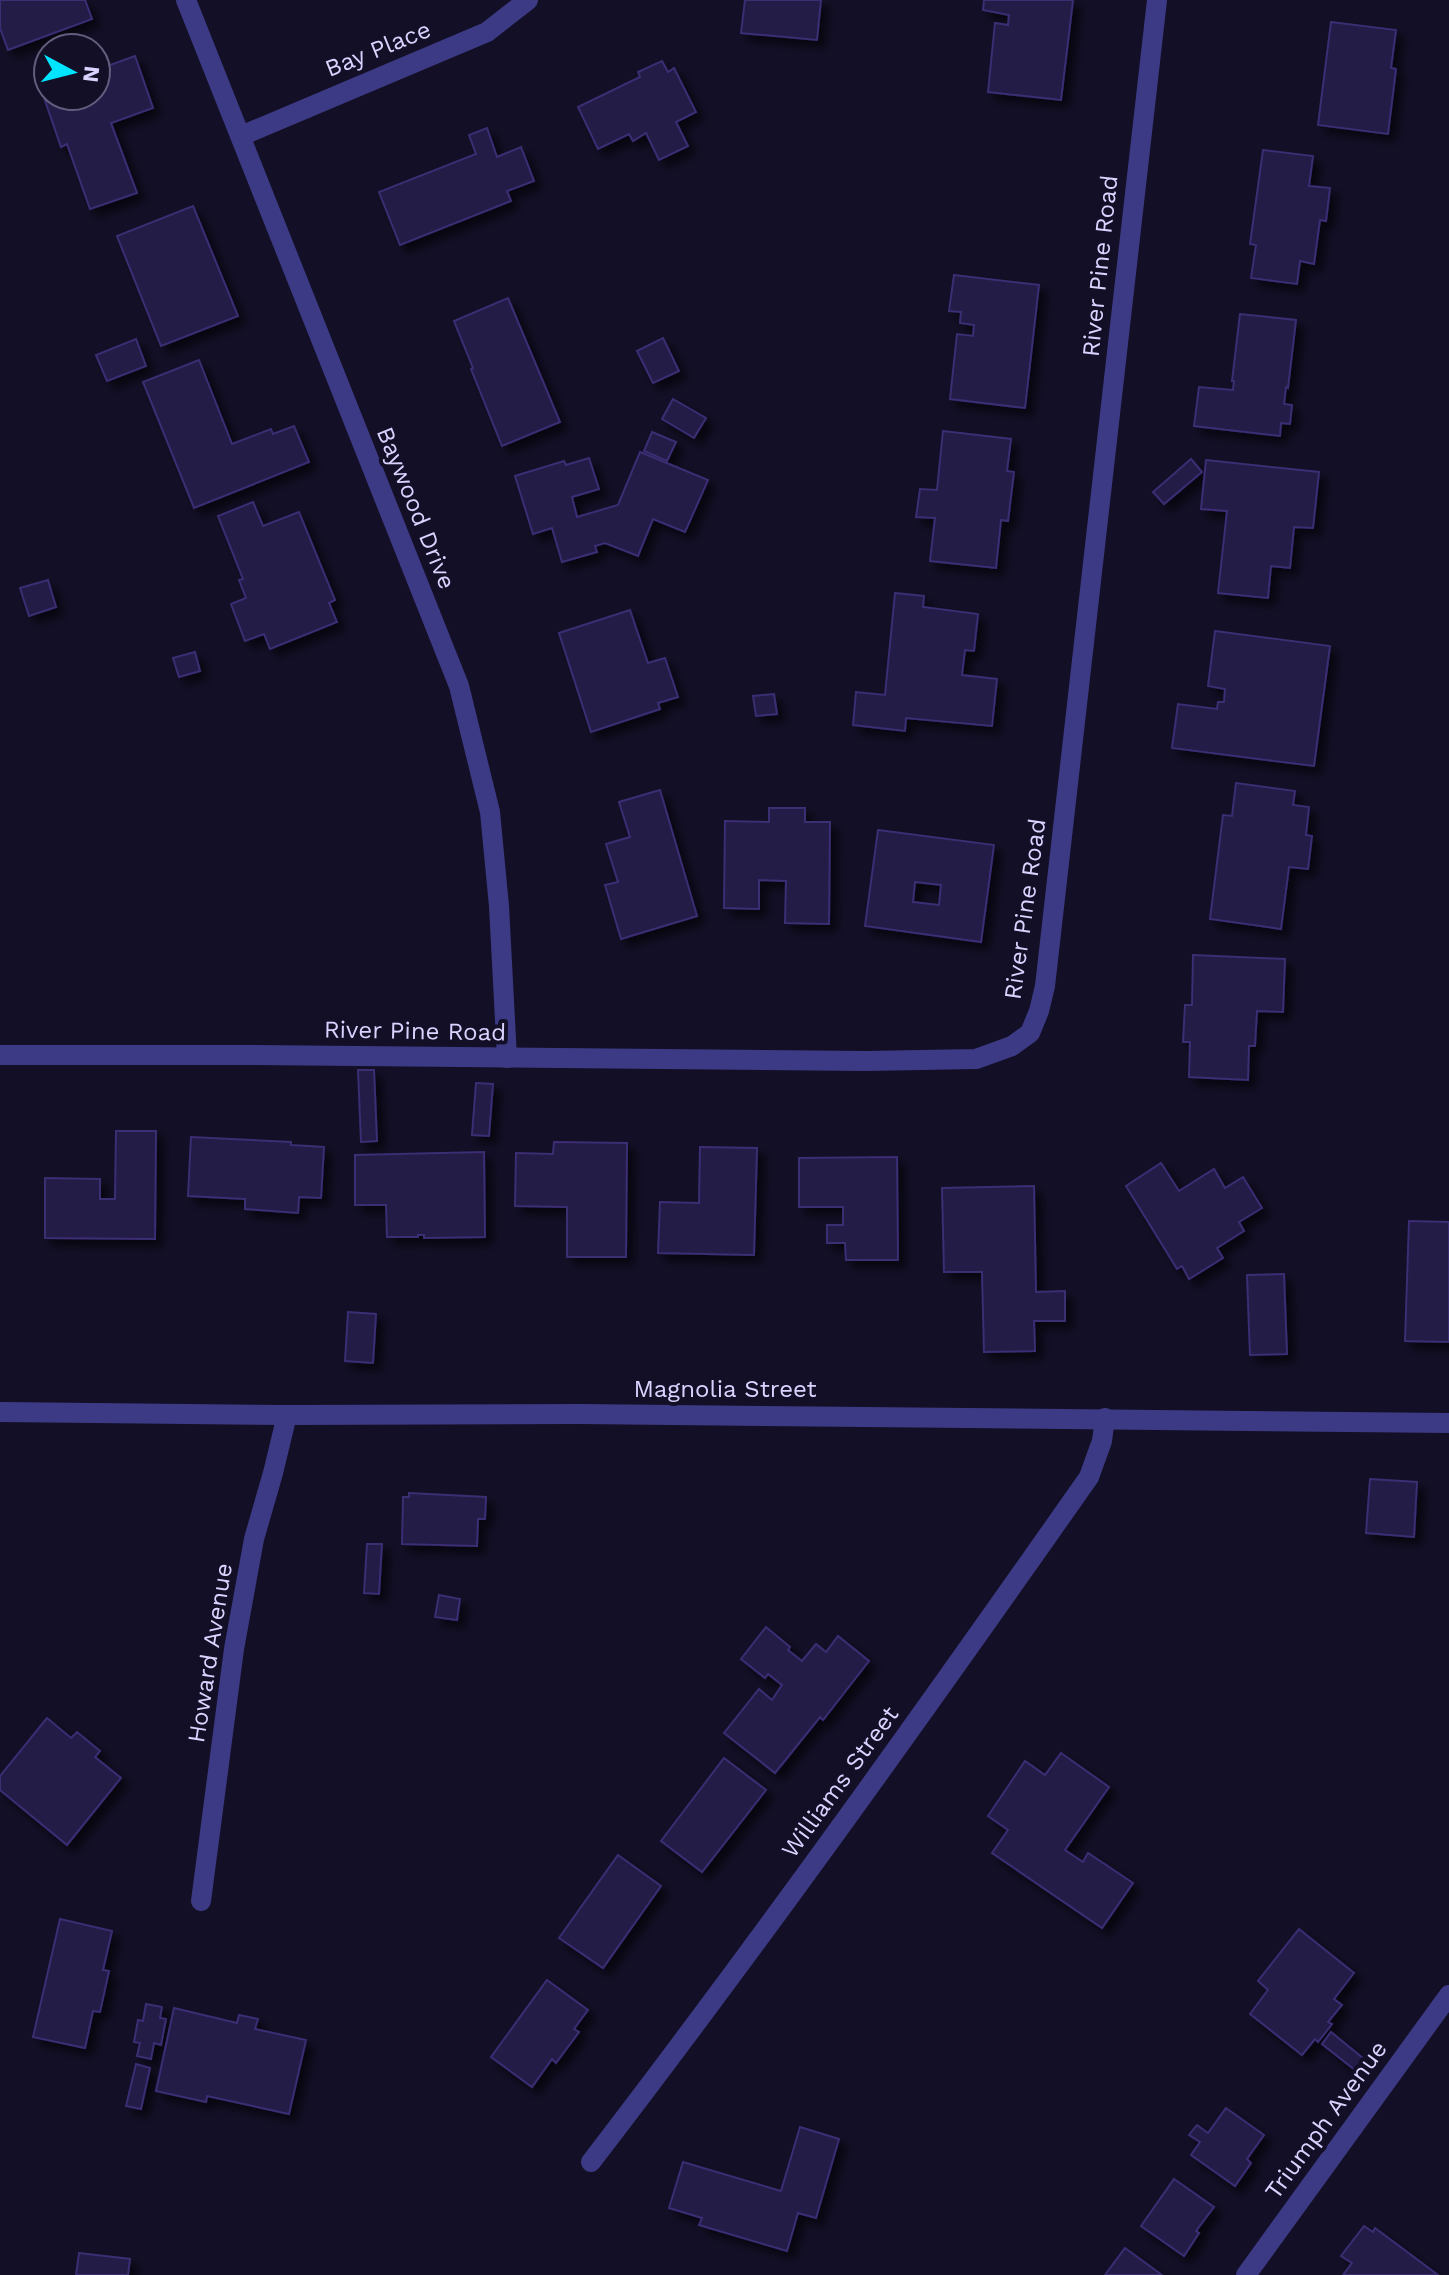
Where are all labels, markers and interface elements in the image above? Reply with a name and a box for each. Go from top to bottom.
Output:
street label: Bay Place [321,15,435,83]
north arrow [32,32,112,112]
text: N [78,65,105,84]
street label: River Pine Road [1077,174,1123,358]
street label: Baywood Drive [371,423,461,593]
street label: River Pine Road [998,817,1052,1001]
street label: River Pine Road [324,1015,506,1047]
street label: Magnolia Street [633,1375,817,1403]
street label: Howard Avenue [182,1561,238,1745]
street label: Williams Street [776,1701,904,1863]
street label: Triumph Avenue [1259,2035,1393,2205]

